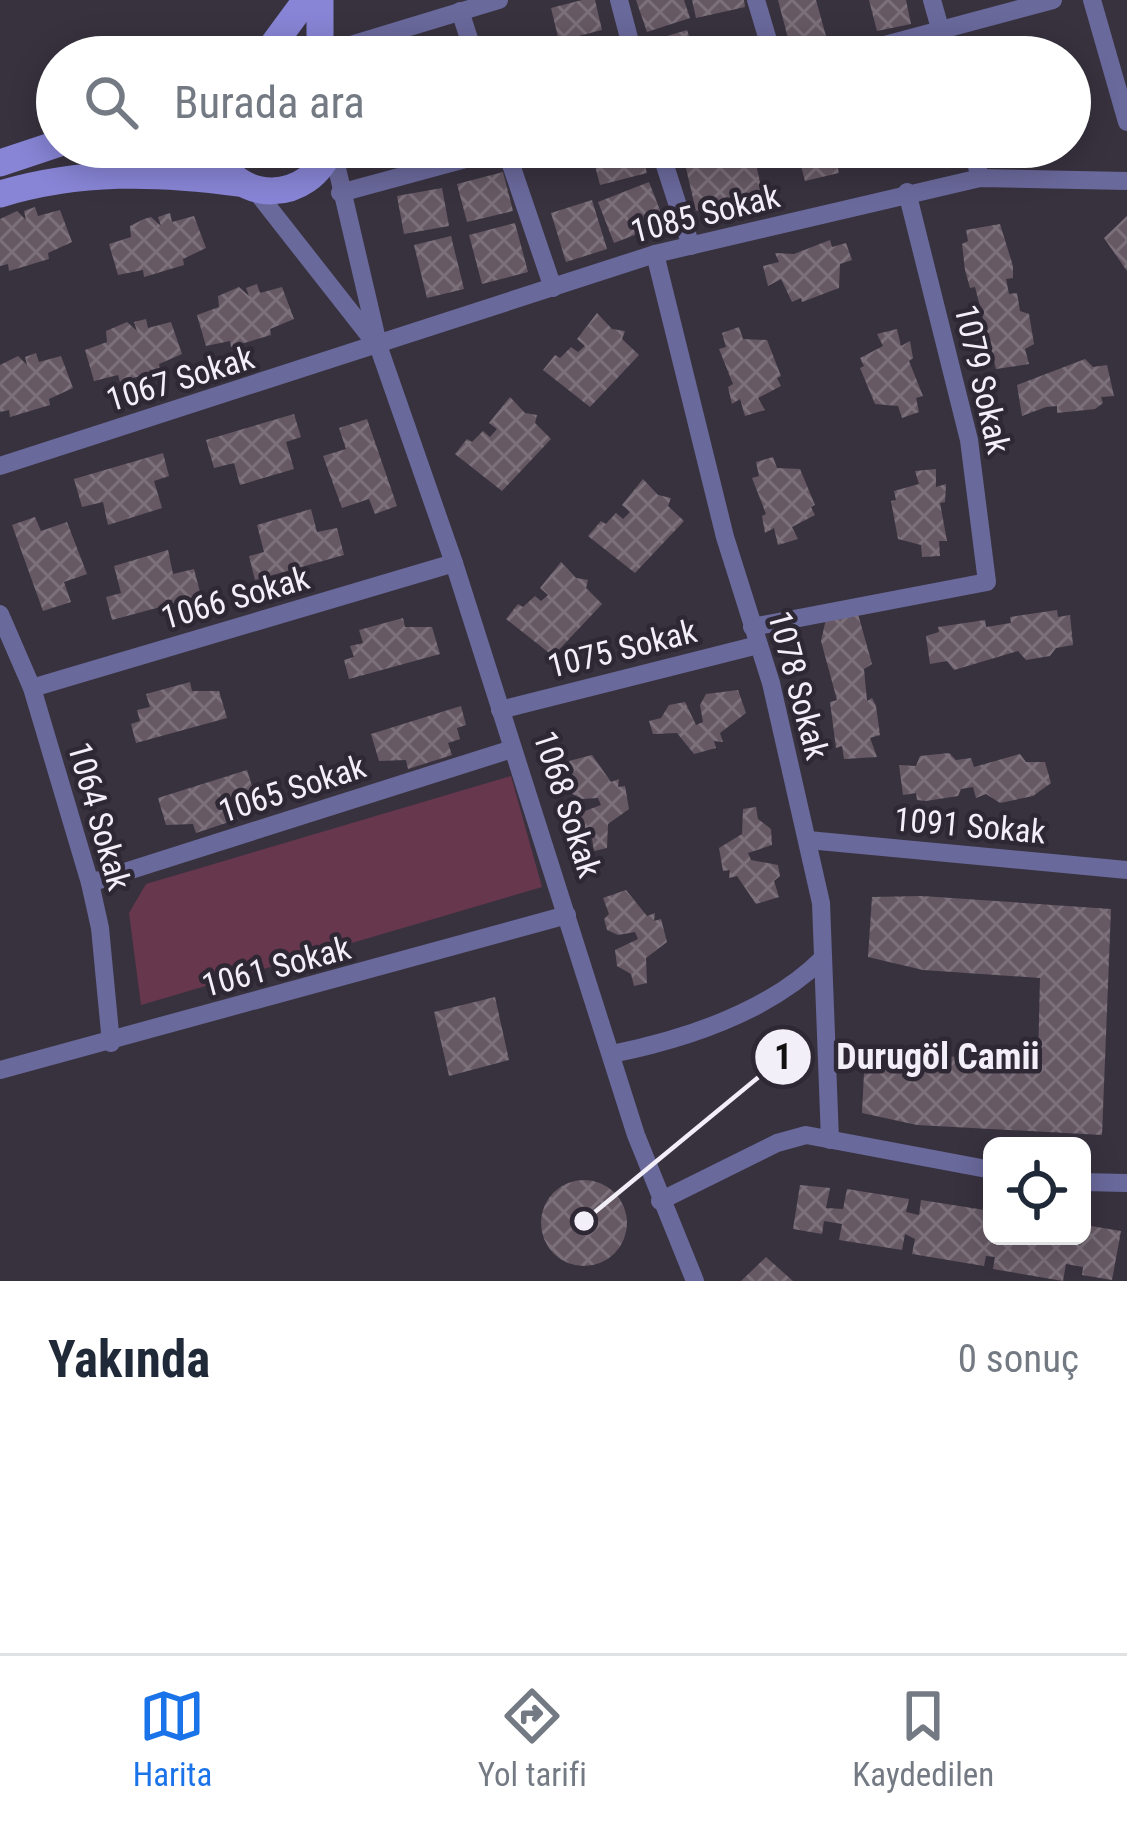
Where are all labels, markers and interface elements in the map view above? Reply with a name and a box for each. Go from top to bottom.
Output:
search box [36,36,1091,168]
icon: search [78,69,144,135]
text: Burada ara [174,76,365,129]
street label: 1085 Sokak [627,176,784,251]
street label: 1079 Sokak [946,301,1019,458]
street label: 1067 Sokak [102,338,259,419]
street label: 1066 Sokak [157,558,314,637]
street label: 1078 Sokak [760,607,837,764]
street label: 1075 Sokak [544,611,701,686]
street label: 1068 Sokak [525,726,610,883]
street label: 1064 Sokak [60,738,139,895]
street label: 1065 Sokak [214,746,371,831]
street label: 1091 Sokak [893,799,1047,852]
street label: 1061 Sokak [198,928,355,1005]
callout: Durugöl Camii [753,1021,1064,1093]
text: 1 [774,1036,792,1078]
text: Durugöl Camii [836,1036,1040,1078]
map controls [983,1137,1091,1245]
button: locate [983,1137,1091,1245]
text: Yakında [48,1330,210,1389]
text: 0 sonuç [958,1336,1079,1382]
tab: Harita [133,1683,212,1794]
tab: Yol tarifi [478,1683,587,1794]
tab: Kaydedilen [852,1683,994,1794]

